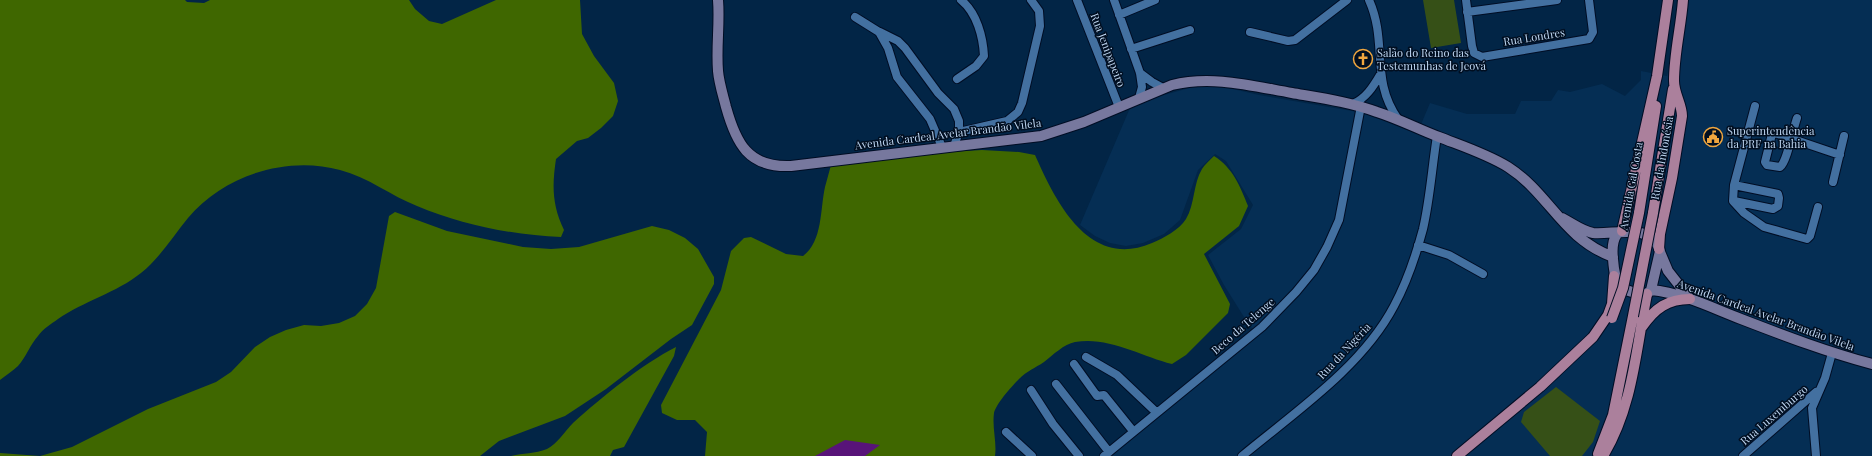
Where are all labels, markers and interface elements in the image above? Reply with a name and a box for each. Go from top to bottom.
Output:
street label: Rua Jenipapeiro [1087,11,1129,89]
street label: Rua Londres [1502,24,1566,49]
place label: Salão do Reino das Testemunhas de Jeová [1377,45,1487,73]
church icon: Salão do Reino das Testemunhas de Jeová [1352,48,1374,70]
street label: Rua da Indonésia [1647,114,1676,201]
street label: Avenida Cardeal Avelar Brandão Vilela [853,115,1042,153]
place label: Superintendência da PRF na Bahia [1727,123,1815,151]
public building icon: Superintendência da PRF na Bahia [1702,126,1724,148]
street label: Avenida Gal Costa [1615,140,1646,232]
street label: Avenida Cardeal Avelar Brandão Vilela [1675,275,1857,354]
street label: Beco da Telenge [1208,294,1278,357]
street label: Rua da Nigéria [1314,319,1374,382]
street label: Rua Luxemburgo [1737,381,1810,448]

